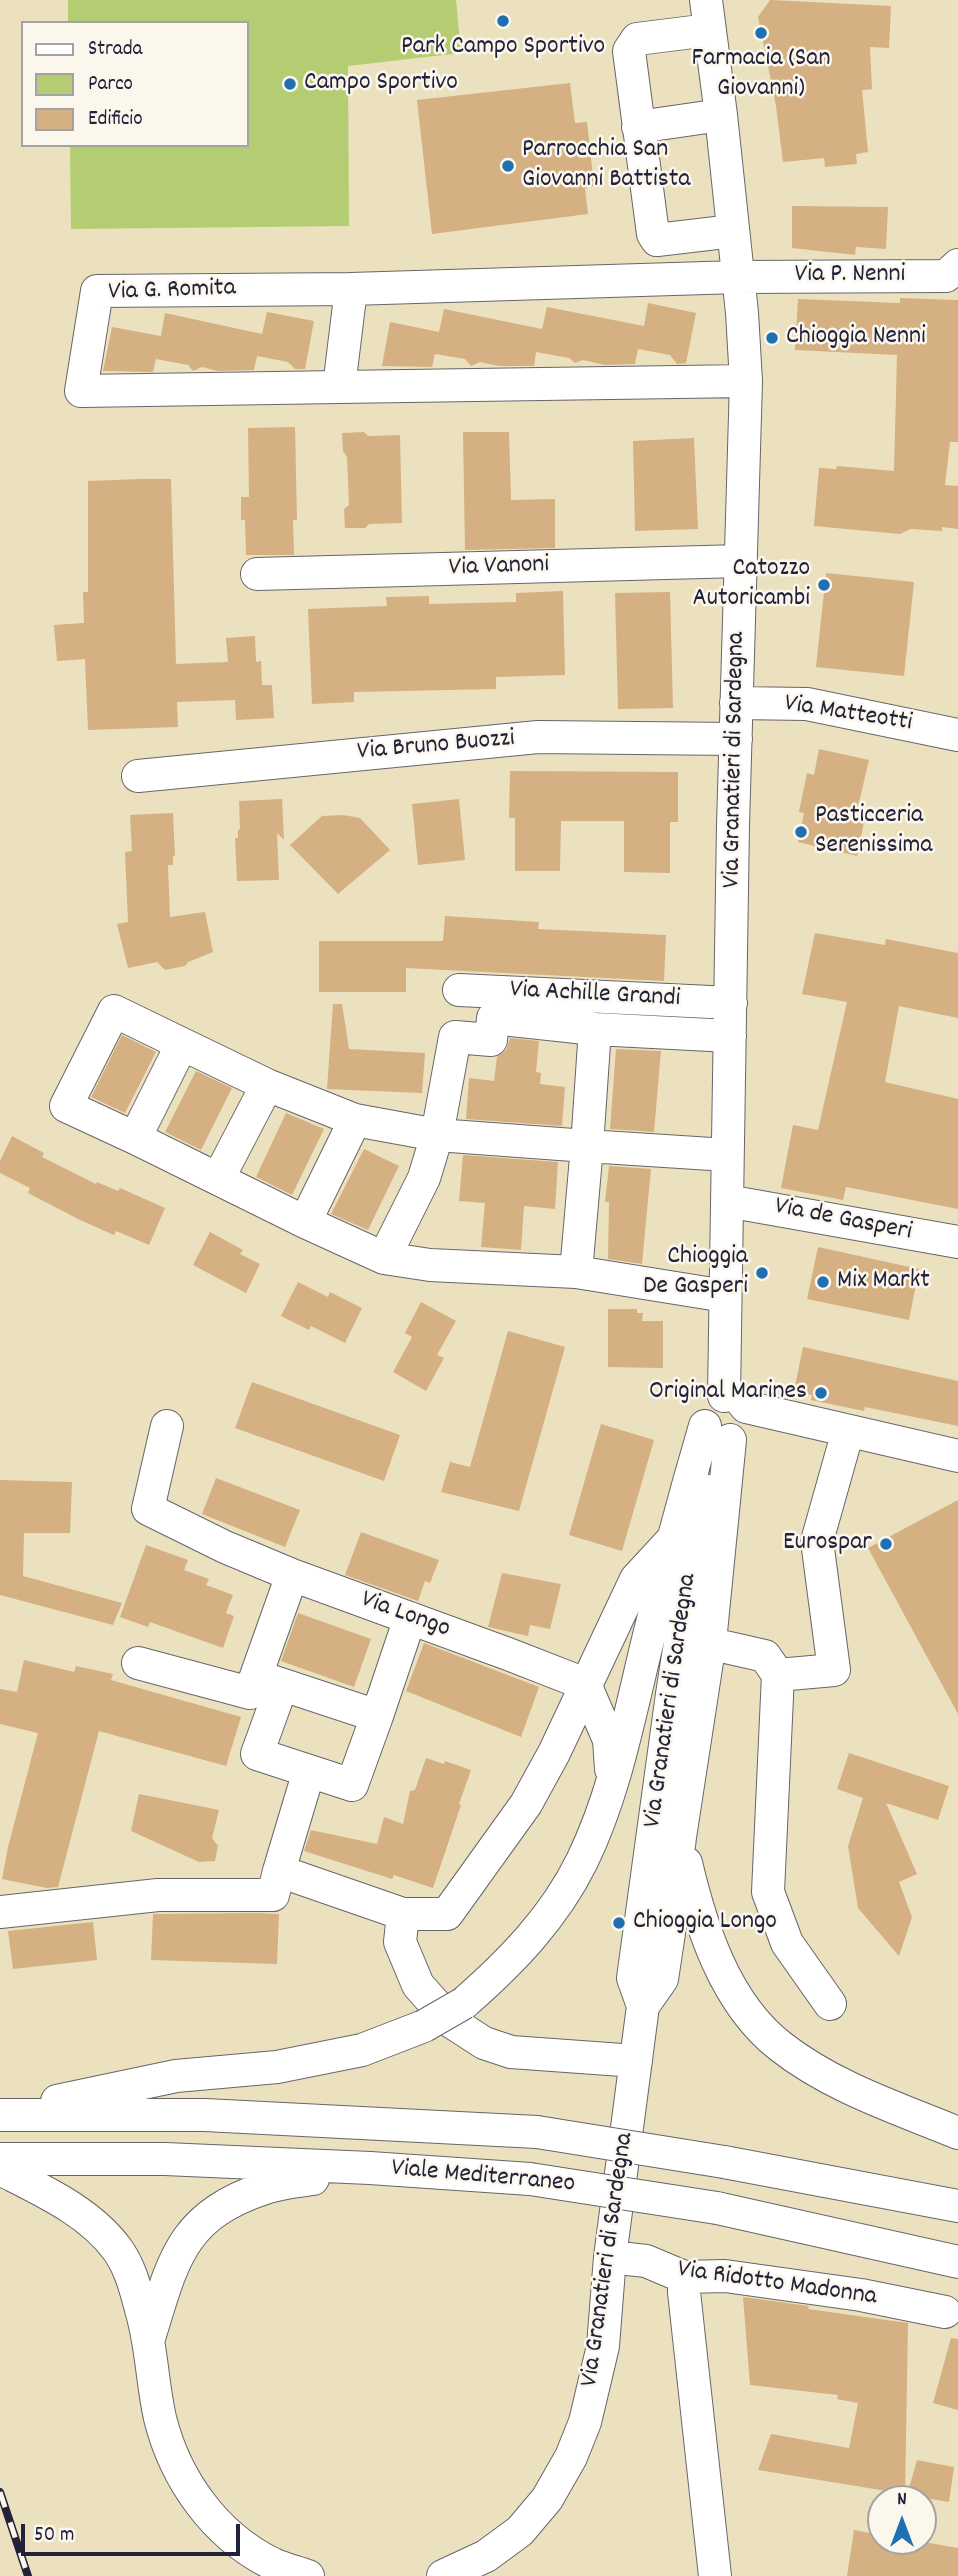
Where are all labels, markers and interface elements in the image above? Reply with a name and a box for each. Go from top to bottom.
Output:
marker: Park Campo Sportivo [495,13,511,29]
legend [21,21,248,147]
marker: Farmacia (San Giovanni) [753,25,769,41]
place label: Park Campo Sportivo [401,32,605,64]
text: Strada [88,35,142,65]
place label: Farmacia (San Giovanni) [692,44,830,106]
place label: Campo Sportivo [304,68,458,100]
text: Parco [88,70,133,100]
marker: Campo Sportivo [282,76,298,92]
text: Edificio [88,105,143,135]
place label: Parrocchia San Giovanni Battista [522,135,690,196]
marker: Parrocchia San Giovanni Battista [500,158,516,174]
street label: Via P. Nenni [795,260,905,292]
street label: Via G. Romita [108,274,236,310]
place label: Chioggia Nenni [786,322,926,354]
marker: Chioggia Nenni [764,330,780,346]
street label: Via Vanoni [448,551,550,585]
place label: Catozzo Autoricambi [693,554,810,616]
marker: Catozzo Autoricambi [816,577,832,593]
street label: Via Granatieri di Sardegna [718,632,754,888]
street label: Via Matteotti [782,690,914,740]
street label: Via Bruno Buozzi [356,725,516,769]
place label: Pasticceria Serenissima [815,801,932,862]
marker: Pasticceria Serenissima [793,824,809,840]
street label: Via Achille Grandi [509,976,681,1016]
street label: Via de Gasperi [772,1192,914,1250]
place label: Chioggia De Gasperi [643,1242,748,1304]
marker: Chioggia De Gasperi [754,1265,770,1281]
place label: Mix Markt [837,1266,930,1298]
marker: Mix Markt [815,1274,831,1290]
place label: Original Marines [649,1377,807,1409]
marker: Original Marines [813,1385,829,1401]
place label: Eurospar [783,1528,872,1560]
marker: Eurospar [878,1536,894,1552]
street label: Via Granatieri di Sardegna [639,1572,705,1830]
street label: Via Longo [356,1586,454,1646]
place label: Chioggia Longo [633,1907,777,1939]
marker: Chioggia Longo [611,1915,627,1931]
street label: Via Granatieri di Sardegna [576,2131,642,2389]
street label: Viale Mediterraneo [390,2154,576,2202]
street label: Via Ridotto Madonna [675,2256,879,2314]
north arrow [867,2485,937,2555]
text: N [897,2487,907,2514]
scale bar [24,2510,243,2554]
text: 50 m [34,2521,74,2551]

